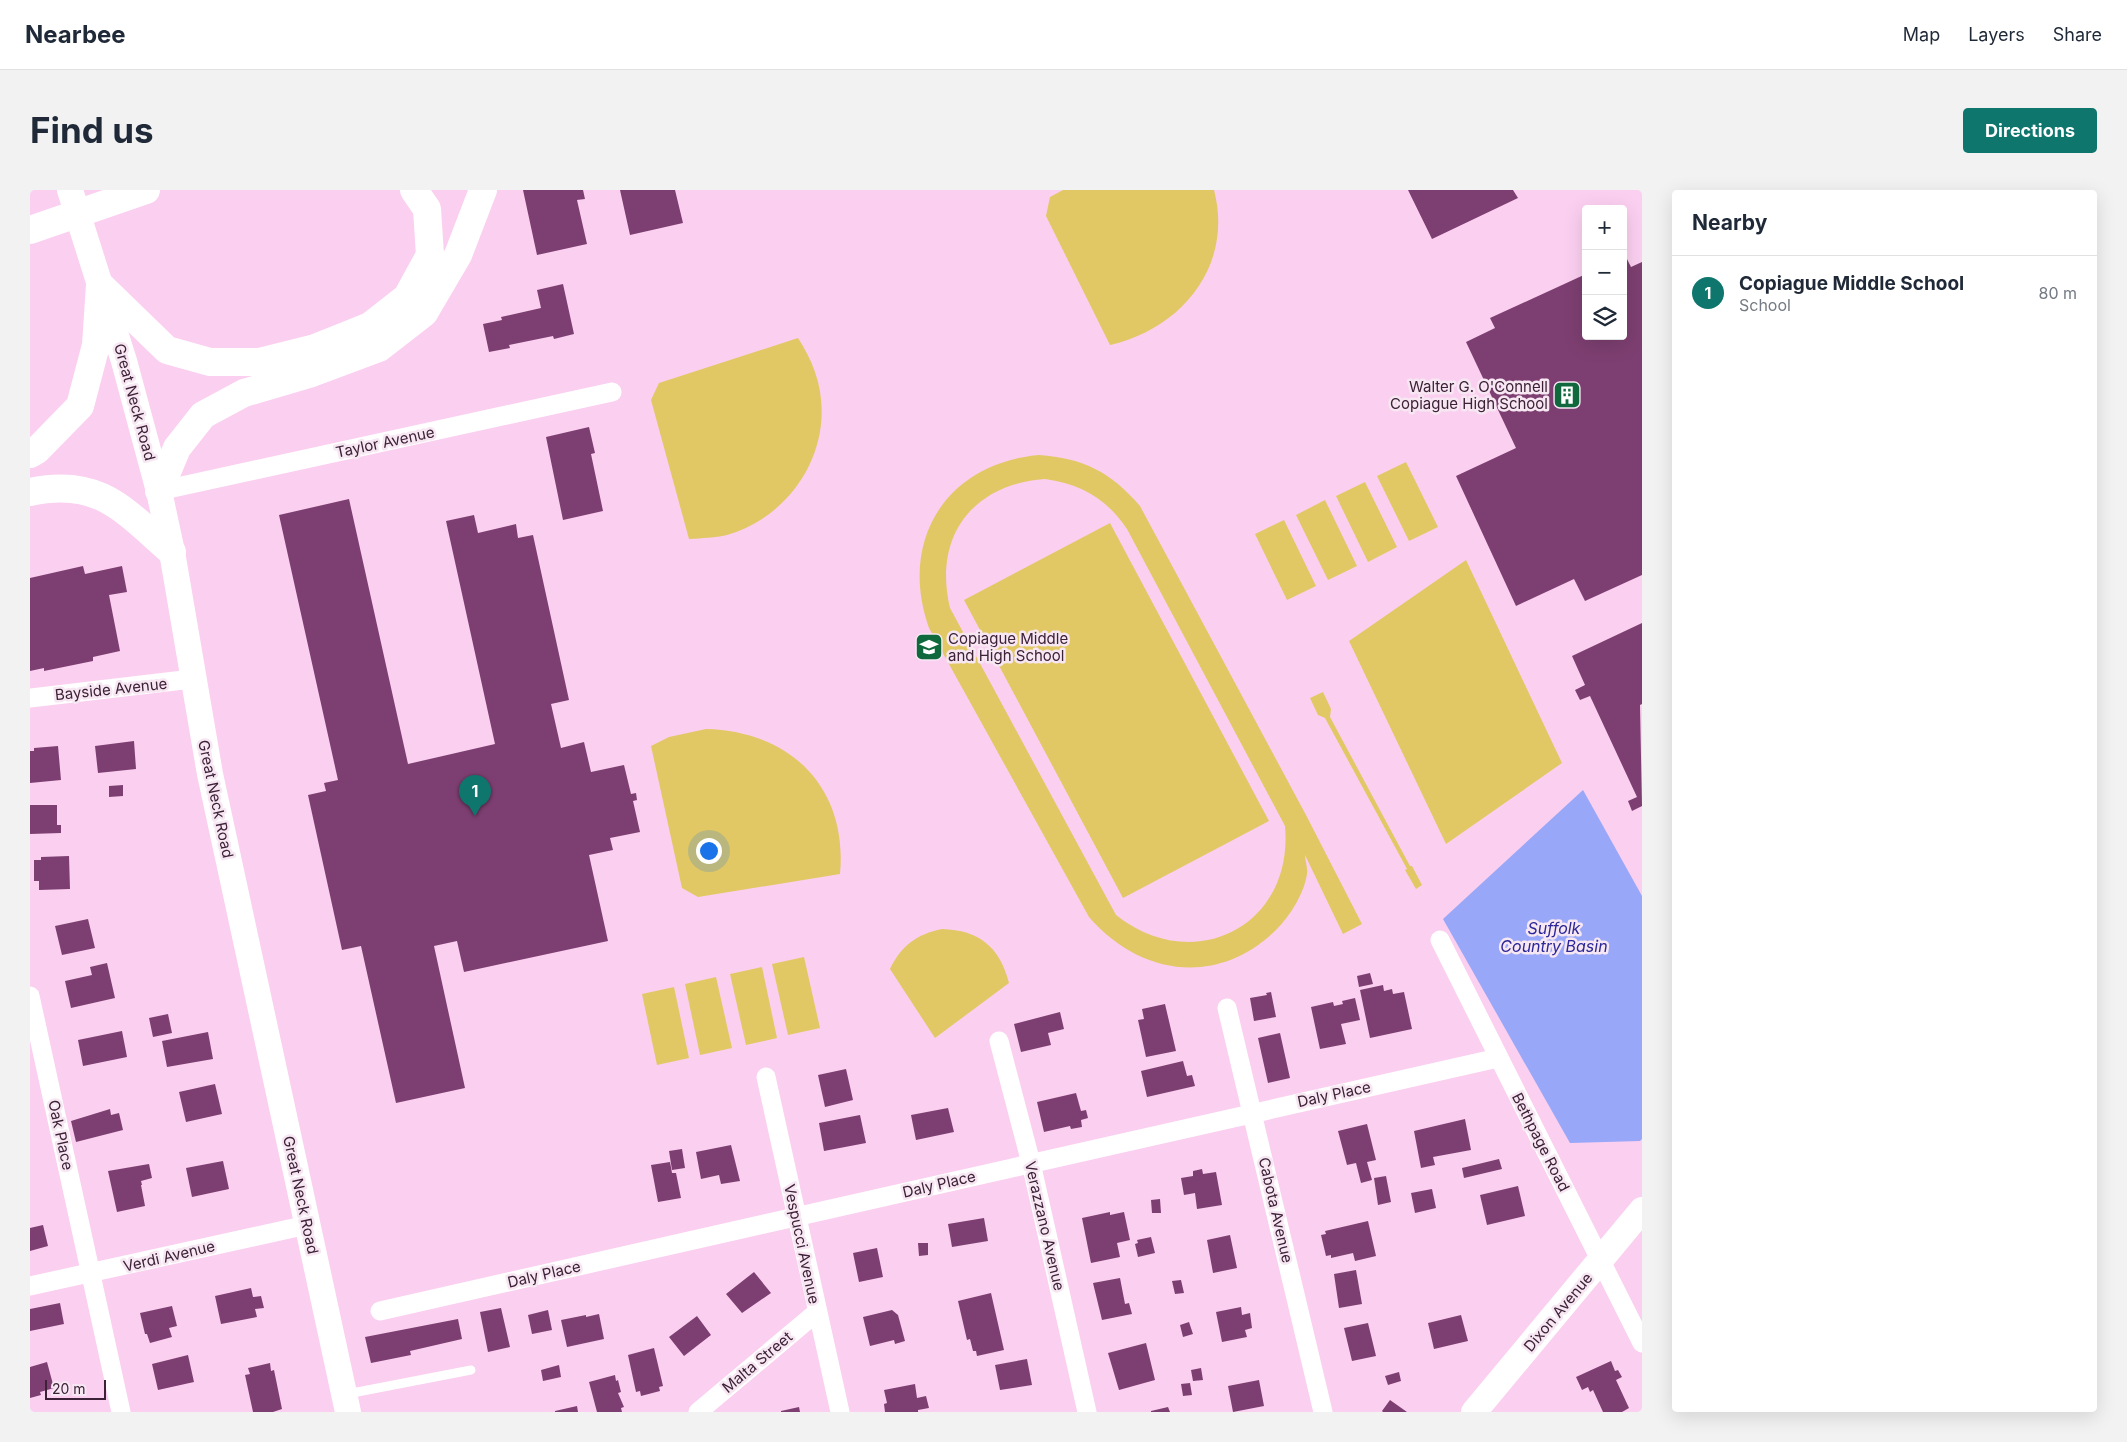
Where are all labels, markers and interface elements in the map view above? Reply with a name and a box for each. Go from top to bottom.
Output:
text: Nearbee [25,20,126,49]
text: Map [1903,24,1940,45]
text: Layers [1968,24,2025,45]
text: Share [2053,24,2102,45]
button: Directions [1963,108,2097,153]
text: Find us [30,109,154,151]
map controls [1582,205,1627,340]
button: + [1582,205,1627,250]
text: Nearby [1692,210,1767,235]
button: − [1582,250,1627,295]
text: Copiague Middle School [1739,272,1964,295]
text: 1 [1705,283,1711,303]
text: 80 m [2038,283,2077,303]
button: layers [1582,295,1627,340]
text: School [1739,295,1791,315]
street label: Great Neck Road [110,341,160,463]
place label: Walter G. O'Connell Copiague High School [1390,377,1548,413]
building icon: Walter G. O'Connell Copiague High School [1552,380,1582,410]
street label: Taylor Avenue [334,422,436,462]
place label: Copiague Middle and High School [948,629,1068,665]
school or university icon: Copiague Middle and High School [914,632,944,662]
street label: Bayside Avenue [54,674,168,704]
street label: Great Neck Road [194,738,238,860]
pin: 1 [459,775,491,816]
your location [696,838,722,864]
water label: Suffolk Country Basin [1500,918,1608,956]
street label: Daly Place [1296,1077,1372,1111]
street label: Bethpage Road [1508,1089,1574,1195]
street label: Oak Place [44,1098,78,1172]
street label: Great Neck Road [279,1134,323,1256]
street label: Cabota Avenue [1255,1155,1297,1265]
street label: Verazzano Avenue [1021,1159,1069,1293]
street label: Daly Place [901,1166,977,1202]
street label: Vespucci Avenue [780,1182,824,1306]
street label: Verdi Avenue [121,1236,217,1276]
street label: Daly Place [506,1256,582,1292]
street label: Dixon Avenue [1520,1269,1596,1355]
street label: Malta Street [718,1327,796,1397]
scale bar [45,1377,106,1400]
text: 20 m [52,1380,86,1397]

